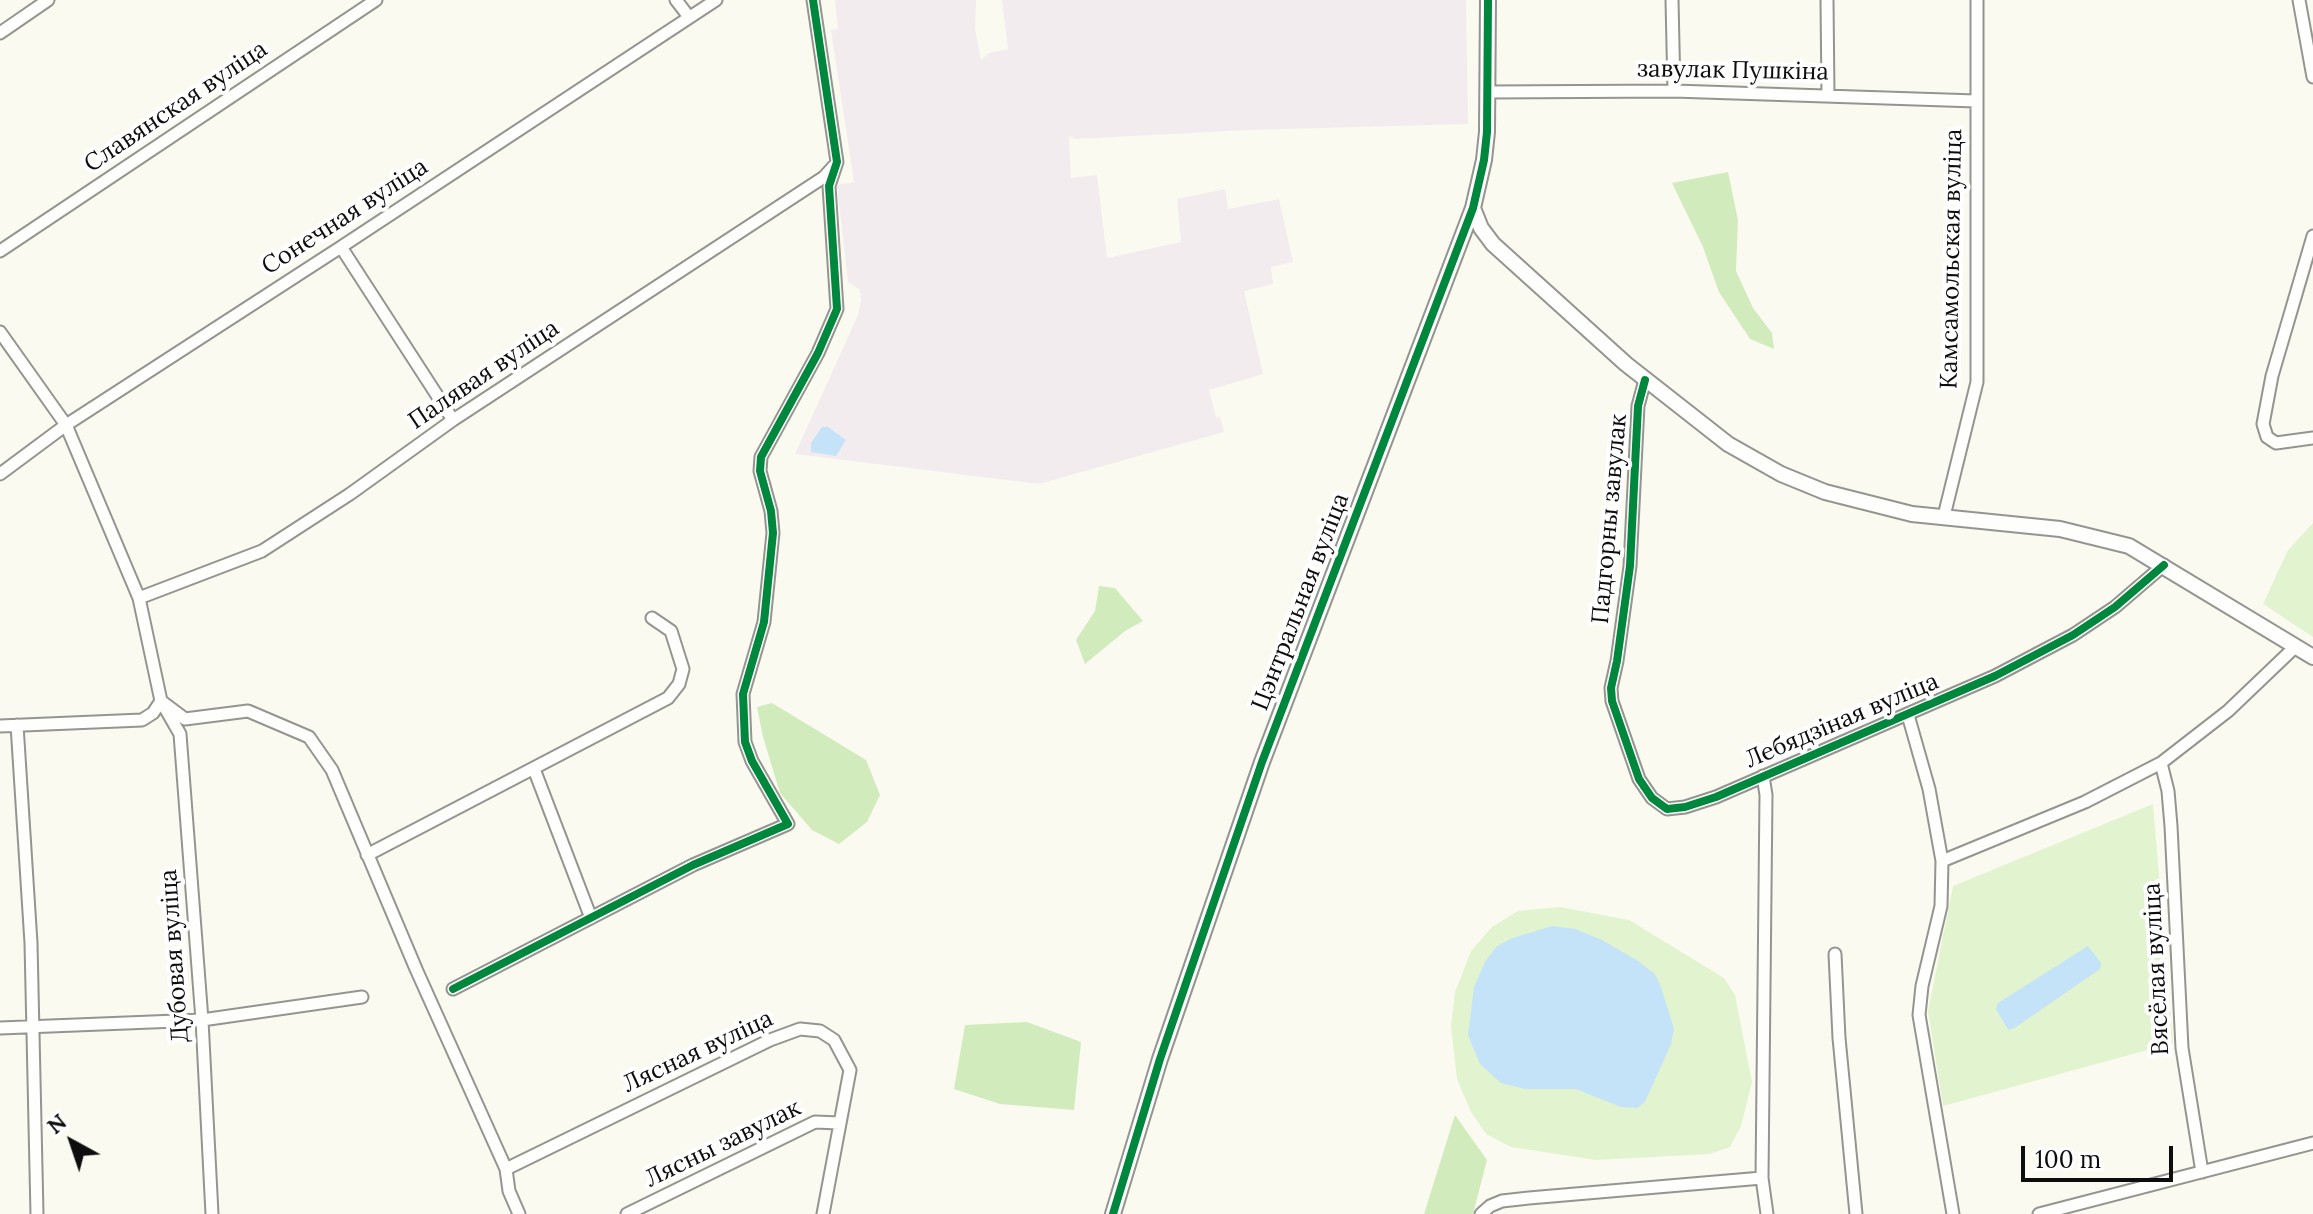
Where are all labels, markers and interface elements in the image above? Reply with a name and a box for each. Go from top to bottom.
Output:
street label: Славянская вуліца [79,35,273,179]
street label: завулак Пушкіна [1637,55,1829,87]
street label: Камсамольская вуліца [1935,129,1969,389]
street label: Сонечная вуліца [257,153,433,281]
street label: Палявая вуліца [403,314,565,436]
street label: Падгорны завулак [1586,413,1634,625]
street label: Цэнтральная вуліца [1246,489,1356,715]
street label: Лебядзіная вуліца [1741,667,1943,775]
street label: Дубовая вуліца [155,868,195,1044]
street label: Вясёлая вуліца [2138,882,2176,1056]
street label: Лясная вуліца [618,1005,778,1099]
street label: Лясны завулак [640,1094,806,1194]
north arrow [32,1102,112,1182]
text: N [41,1107,72,1140]
scale bar [2025,1130,2177,1180]
text: 100 m [2035,1144,2101,1175]

